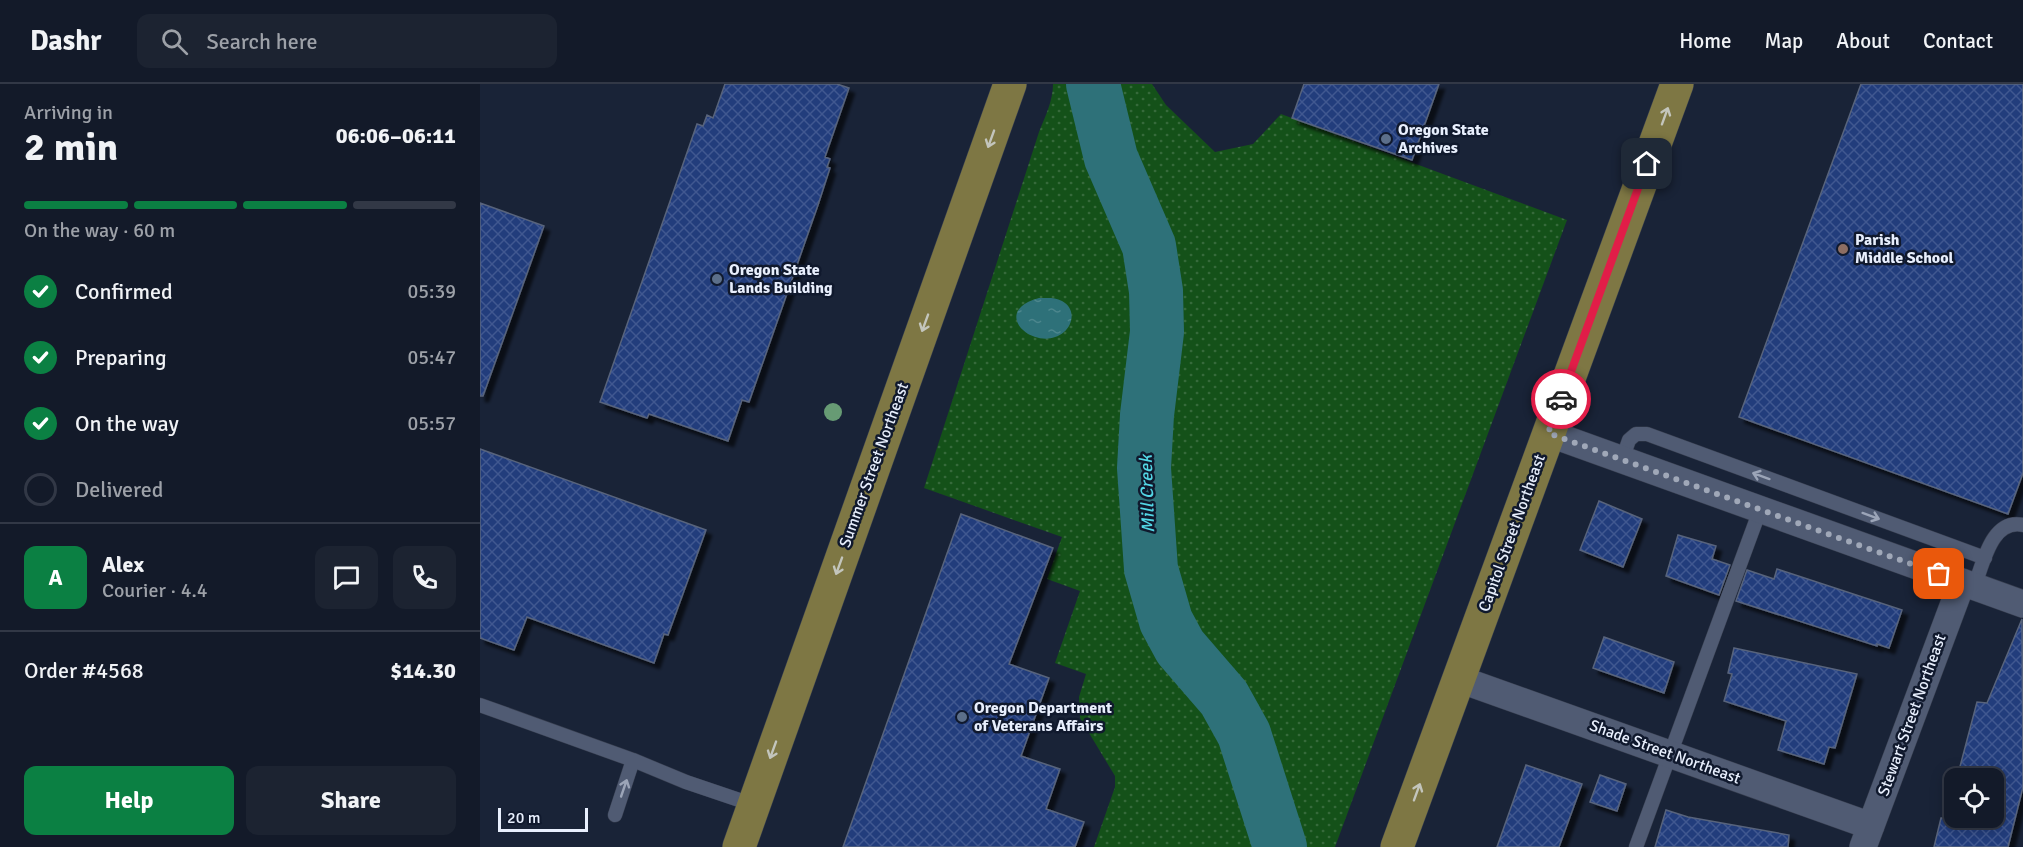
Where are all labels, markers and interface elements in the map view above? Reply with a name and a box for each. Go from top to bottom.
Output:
search box [137,14,557,68]
text: Dashr [30,24,101,58]
icon: search [158,25,191,58]
text: Search here [206,28,317,55]
text: Home [1679,28,1732,54]
text: Map [1765,28,1803,54]
text: About [1836,28,1890,54]
text: Contact [1923,28,1993,54]
text: Arriving in [24,100,113,125]
one-way arrow [1660,107,1671,126]
place label: Oregon State Archives [1398,120,1489,158]
text: 06:06–06:11 [336,122,456,149]
text: 2 min [24,123,118,171]
one-way arrow [984,129,995,148]
marker: Oregon State Archives [1379,132,1393,146]
pin [1621,138,1672,189]
icon: home [1630,147,1663,180]
text: On the way · 60 m [24,218,175,243]
place label: Parish Middle School [1855,230,1954,268]
marker: Parish Middle School [1836,242,1850,256]
place label: Oregon State Lands Building [729,260,833,298]
marker: Oregon State Lands Building [710,272,724,286]
icon: check [24,275,57,308]
text: Confirmed [75,278,173,305]
text: 05:39 [407,279,456,304]
one-way arrow [919,313,930,332]
icon: check [24,341,57,374]
text: Preparing [75,344,167,371]
text: 05:47 [407,345,456,370]
courier [1531,369,1591,429]
street label: Summer Street Northeast [835,379,913,550]
icon: car [1545,383,1578,416]
icon: check [24,407,57,440]
text: On the way [75,410,179,437]
text: 05:57 [407,411,456,436]
street label: Capitol Street Northeast [1474,451,1550,614]
water label: Mill Creek [1135,453,1159,533]
one-way arrow [1752,469,1771,480]
text: Delivered [75,476,163,503]
one-way arrow [1861,511,1880,522]
button: chat [315,546,378,609]
button: phone [393,546,456,609]
pin [1913,548,1964,599]
text: Alex [102,551,144,578]
one-way arrow [832,556,843,575]
icon: bag [1922,557,1955,590]
text: A [48,564,63,591]
text: Courier · 4.4 [102,578,208,603]
street label: Stewart Street Northeast [1873,631,1951,799]
text: Order #4568 [24,657,144,684]
text: $14.30 [390,657,456,684]
place label: Oregon Department of Veterans Affairs [974,698,1112,736]
marker: Oregon Department of Veterans Affairs [955,710,969,724]
street label: Shade Street Northeast [1587,715,1744,789]
one-way arrow [767,740,778,759]
button: Help [24,766,234,835]
button: Share [246,766,456,835]
map controls [1944,768,2004,828]
button: locate [1944,768,2004,828]
one-way arrow [620,779,631,797]
one-way arrow [1413,783,1424,802]
scale bar [498,805,588,832]
text: 20 m [507,808,541,828]

